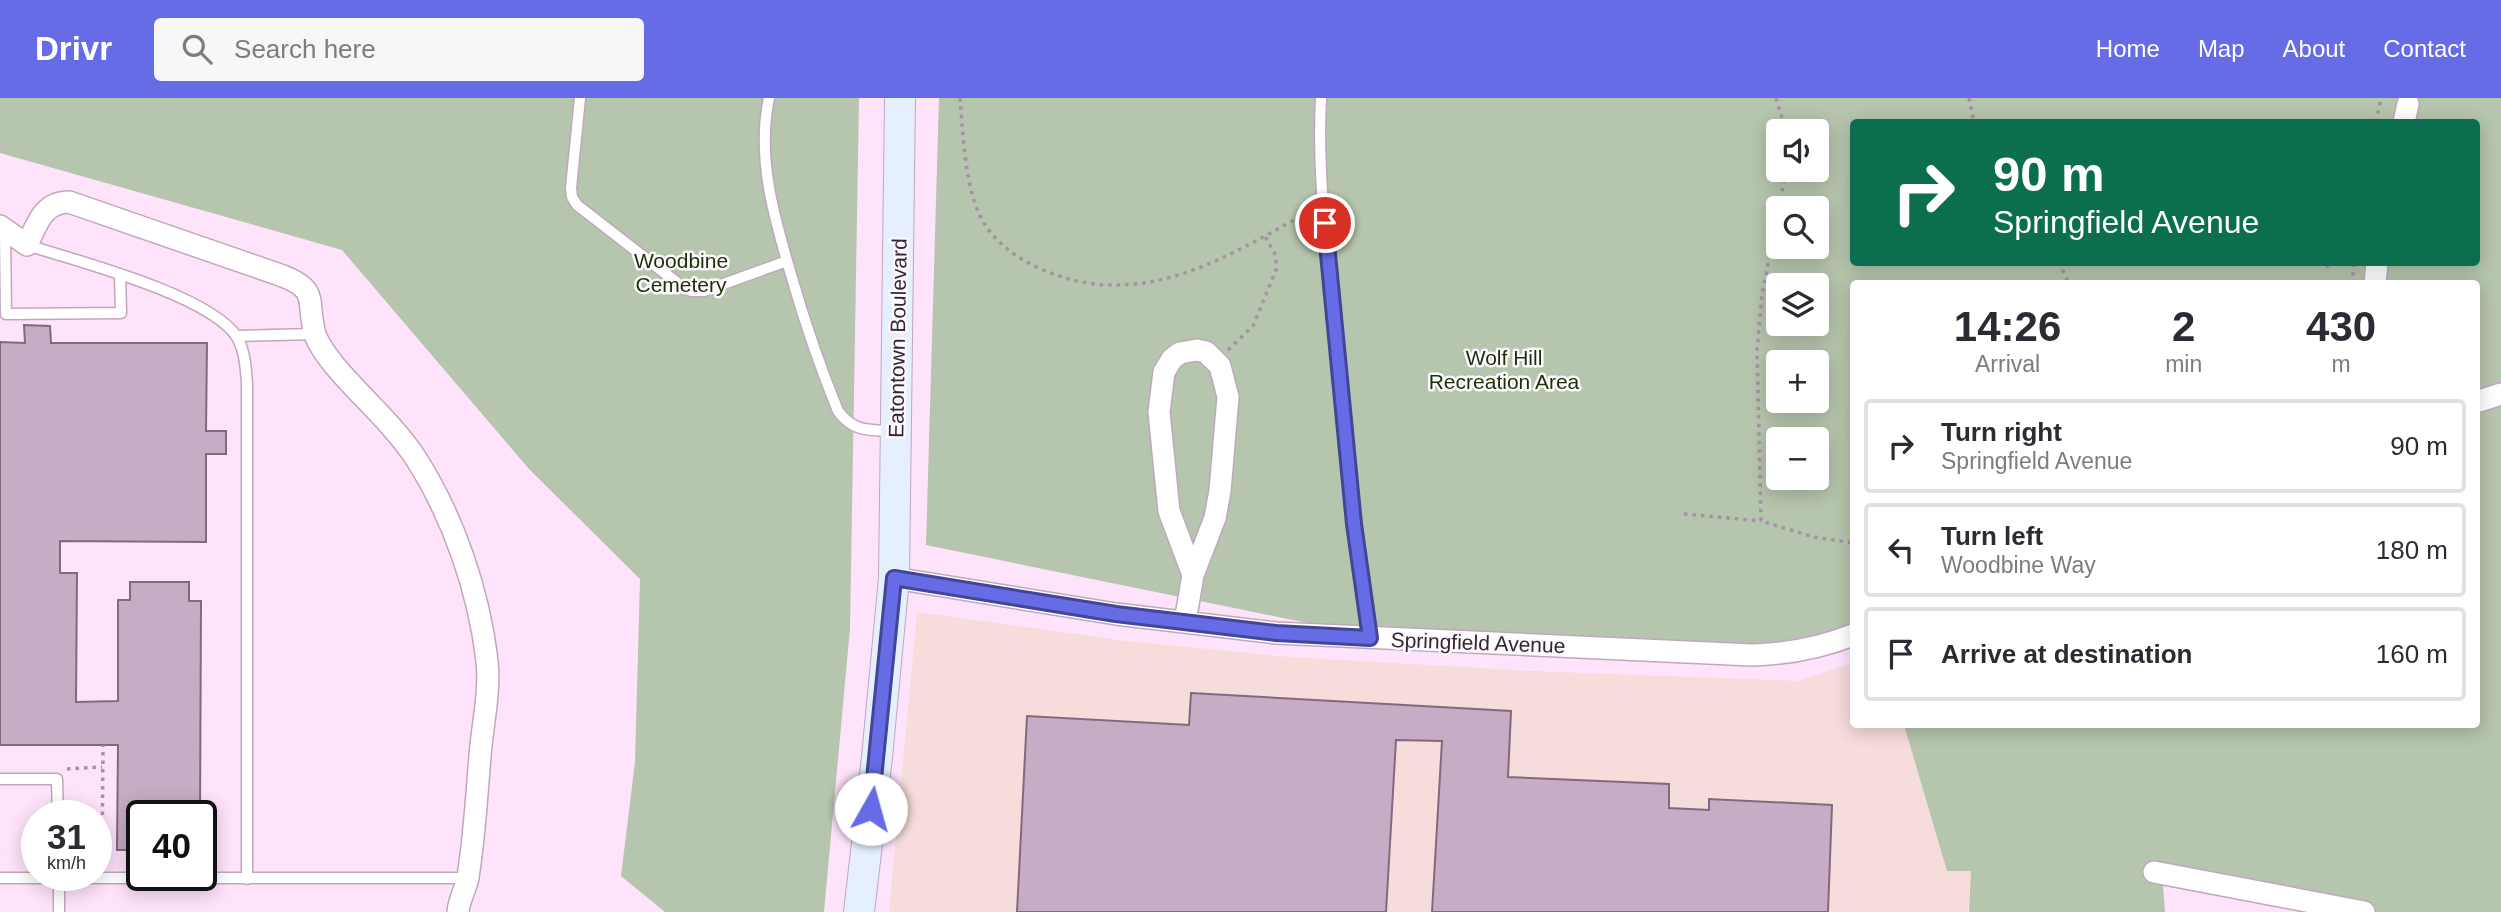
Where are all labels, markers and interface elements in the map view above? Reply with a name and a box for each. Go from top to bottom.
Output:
search box [154,18,644,81]
text: Drivr [35,30,112,67]
icon: search [178,30,216,68]
text: Search here [234,34,376,64]
text: Home [2096,35,2160,62]
text: Map [2198,35,2245,62]
text: About [2283,35,2345,62]
text: Contact [2383,35,2466,62]
map controls [1766,119,1829,490]
button: sound [1766,119,1829,182]
icon: right [1878,147,1969,238]
text: 90 m [1993,147,2105,201]
pin [1295,193,1355,253]
button: search [1766,196,1829,259]
icon: arrive [1306,204,1344,242]
text: Springfield Avenue [1993,204,2259,240]
street label: Eatontown Boulevard [884,238,911,438]
park label: Woodbine Cemetery [634,249,728,296]
button: layers [1766,273,1829,336]
text: 14:26 [1954,303,2061,350]
text: 2 [2172,303,2195,350]
text: 430 [2306,303,2376,350]
park label: Wolf Hill Recreation Area [1429,346,1580,393]
button: + [1766,350,1829,413]
text: Arrival [1975,351,2040,377]
text: min [2165,351,2202,377]
text: m [2332,351,2351,377]
text: Turn right [1941,417,2062,447]
button: − [1766,427,1829,490]
icon: right [1882,427,1920,465]
text: 90 m [2390,431,2448,461]
text: Springfield Avenue [1941,448,2132,474]
text: Turn left [1941,521,2043,551]
icon: left [1882,531,1920,569]
text: 180 m [2376,535,2448,565]
text: Woodbine Way [1941,552,2096,578]
street label: Springfield Avenue [1390,628,1566,657]
icon: arrive [1882,635,1920,673]
text: Arrive at destination [1941,639,2192,669]
text: 160 m [2376,639,2448,669]
position arrow [834,772,908,846]
speed limit sign: 40 [126,800,217,891]
text: 31 [47,817,86,856]
text: km/h [47,853,86,873]

